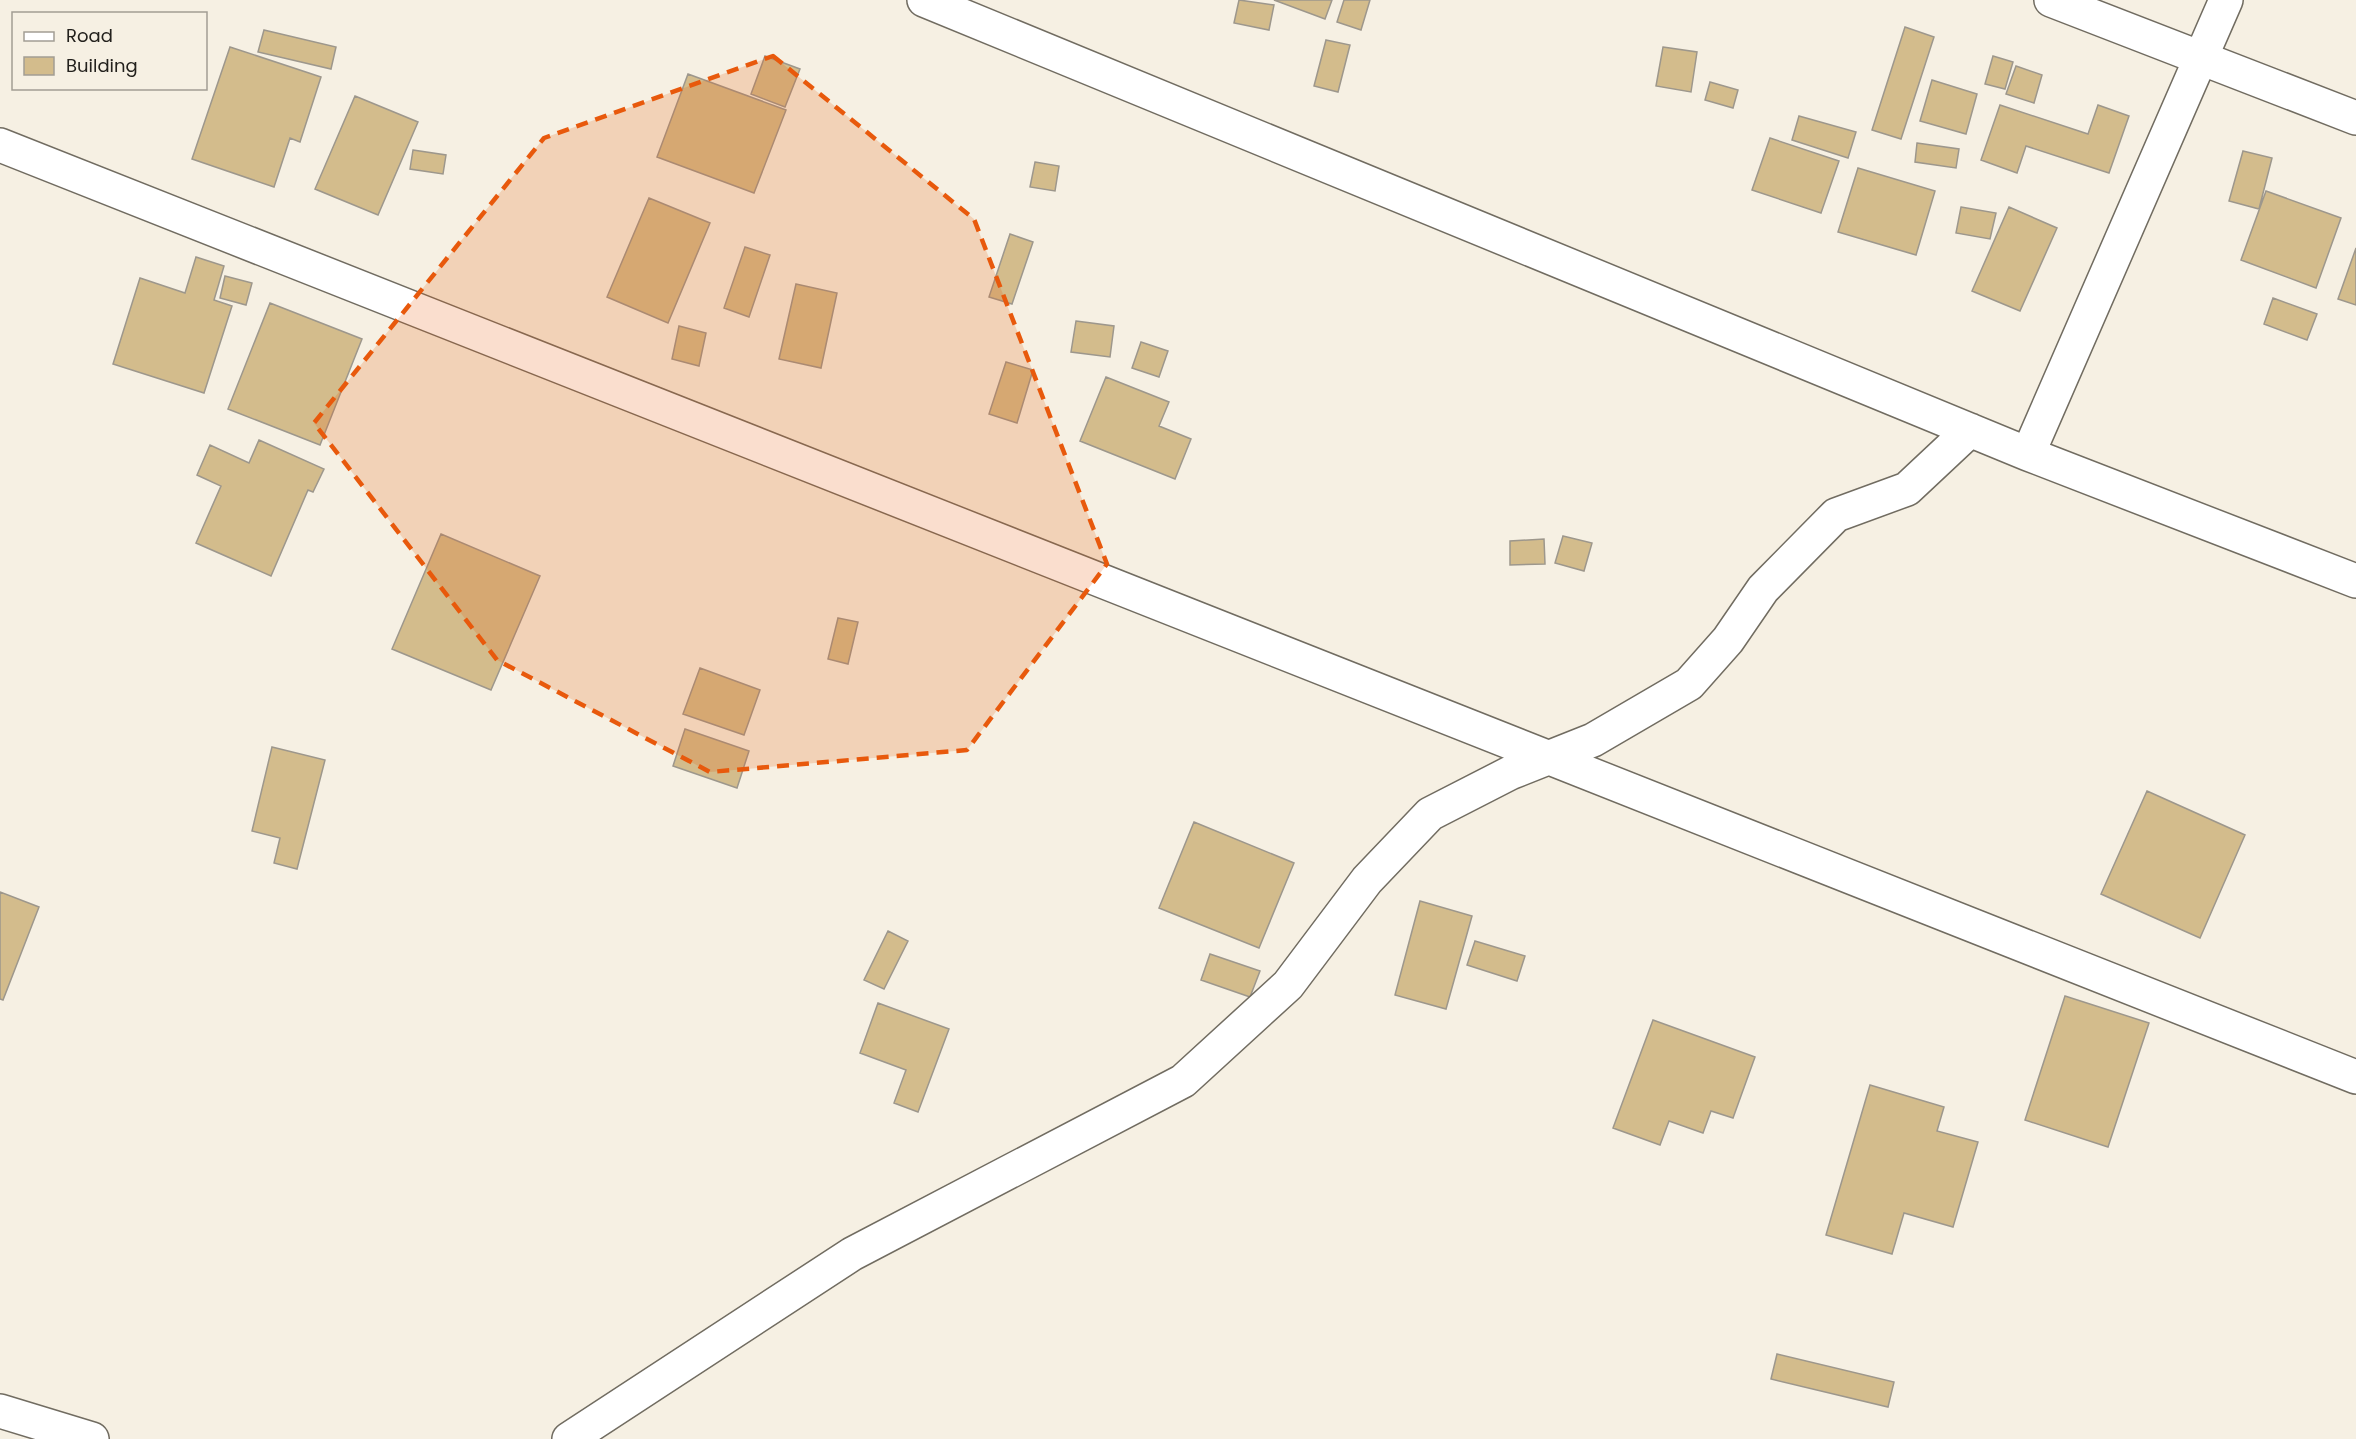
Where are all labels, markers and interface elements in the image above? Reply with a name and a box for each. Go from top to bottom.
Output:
legend [12,12,207,90]
text: Road [66,23,113,48]
text: Building [66,53,138,78]

